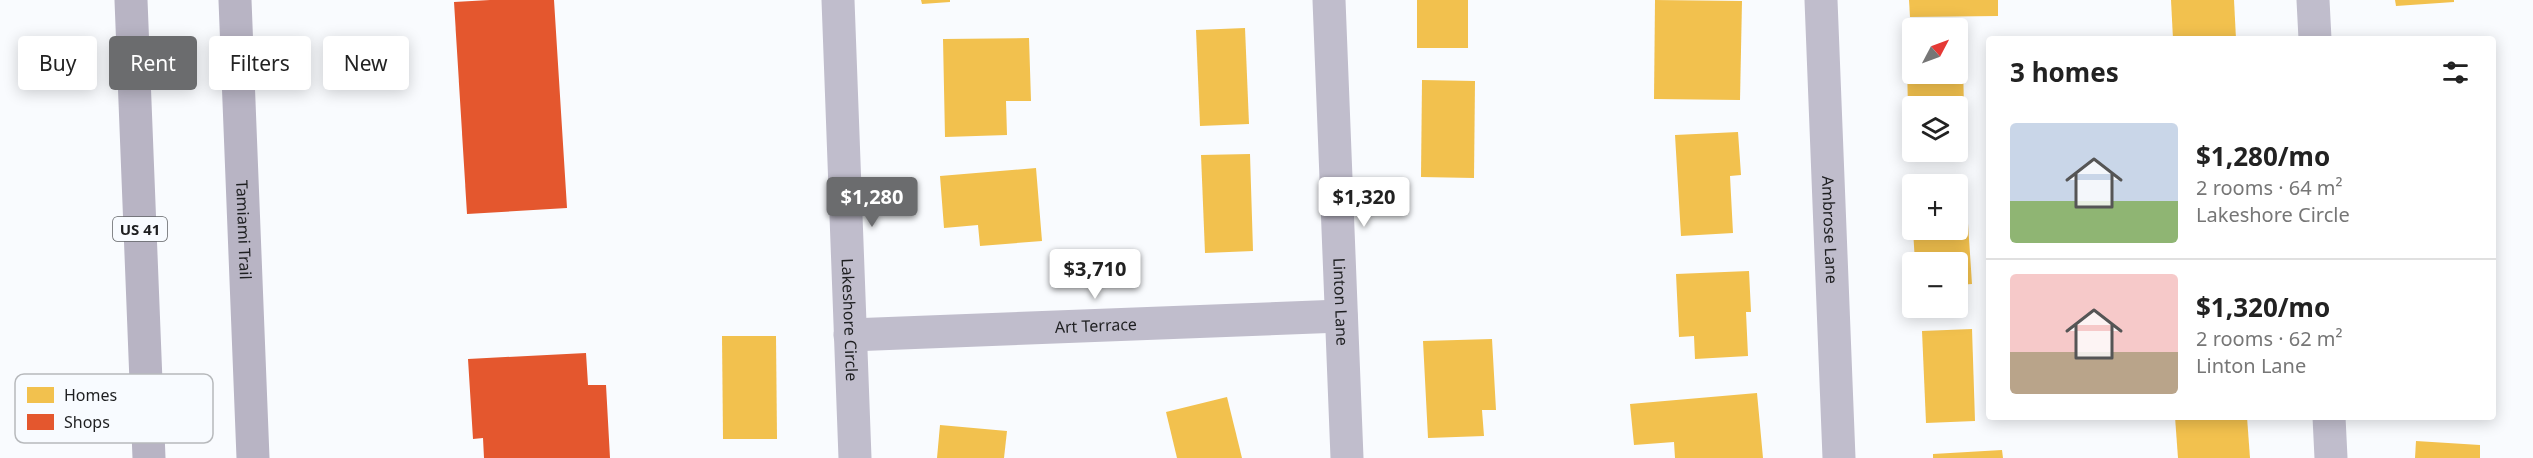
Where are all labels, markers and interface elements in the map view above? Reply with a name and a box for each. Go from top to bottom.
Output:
north arrow [1902,18,1968,84]
map controls [1902,18,1968,318]
chip: Buy [18,36,97,90]
chip: Rent [109,36,197,90]
chip: Filters [209,36,311,90]
chip: New [323,36,409,90]
text: 3 homes [2010,54,2119,90]
icon: filters [2439,56,2472,89]
button: layers [1902,96,1968,162]
text: $1,280/mo [2196,138,2330,174]
icon: home [2058,147,2130,219]
button: + [1902,174,1968,240]
text: 2 rooms · 64 m² [2196,174,2343,201]
street label: Ambrose Lane [1817,175,1843,284]
pin: $1,280 [823,177,921,228]
pin: $1,320 [1315,177,1413,228]
street label: Tamiami Trail [231,180,257,280]
text: $1,280 [841,183,903,210]
text: $1,320 [1333,183,1395,210]
text: Lakeshore Circle [2196,201,2350,228]
road number: US 41 [113,217,167,241]
pin: $3,710 [1046,249,1144,300]
button: − [1902,252,1968,318]
text: $3,710 [1064,255,1126,282]
street label: Linton Lane [1328,257,1354,346]
street label: Lakeshore Circle [837,258,863,382]
text: $1,320/mo [2196,289,2330,325]
icon: home [2058,298,2130,370]
street label: Art Terrace [1054,313,1137,338]
text: 2 rooms · 62 m² [2196,325,2343,352]
text: Linton Lane [2196,352,2306,379]
legend [15,374,213,443]
text: Homes [64,384,117,406]
text: Shops [64,411,110,433]

